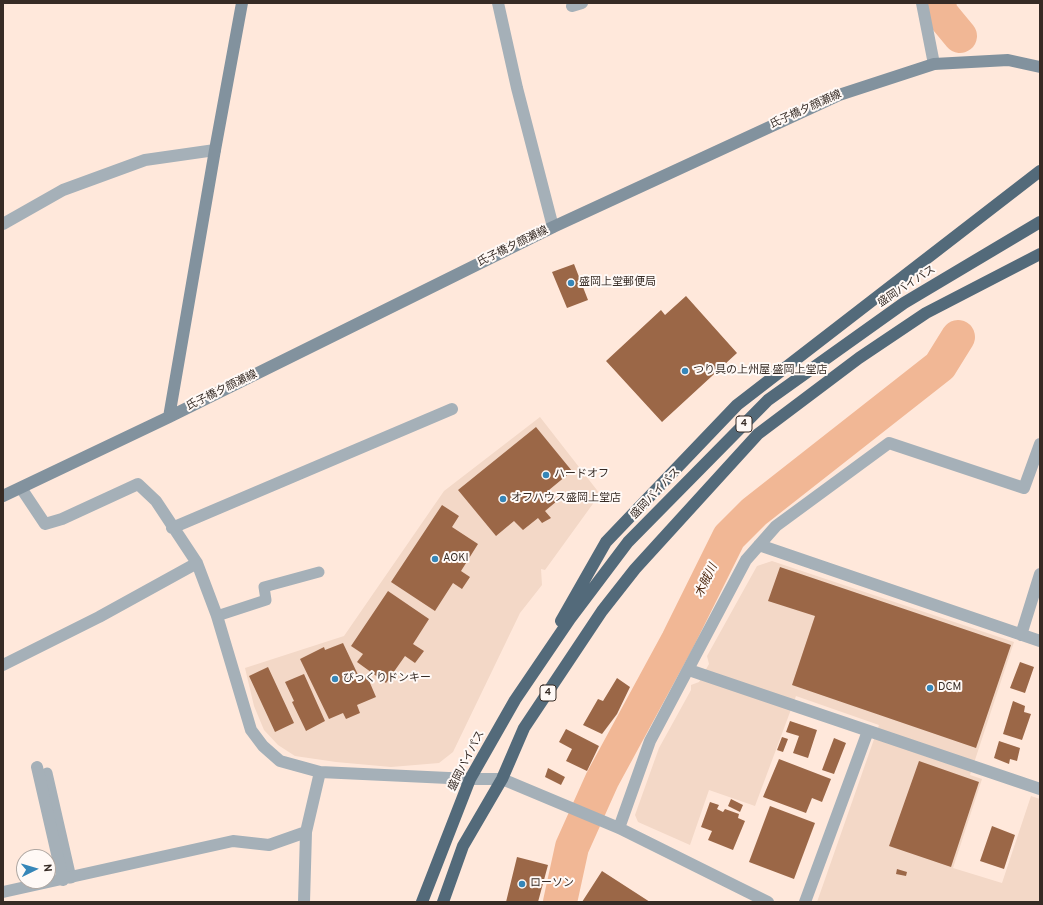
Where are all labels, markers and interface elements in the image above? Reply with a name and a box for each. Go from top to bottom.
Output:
street label: 氏子橋夕顔瀬線 [768,88,844,132]
street label: 氏子橋夕顔瀬線 [476,224,550,270]
street label: 盛岡バイパス [876,263,938,311]
place label: 盛岡上堂郵便局 [579,276,656,290]
marker: 盛岡上堂郵便局 [566,278,576,288]
place label: つり具の上州屋 盛岡上堂店 [693,364,828,378]
marker: つり具の上州屋 盛岡上堂店 [680,366,690,376]
street label: 氏子橋夕顔瀬線 [185,368,259,414]
road number: 4 [736,416,752,432]
street label: 盛岡バイパス [628,466,684,522]
place label: ハードオフ [554,468,609,482]
marker: ハードオフ [541,470,551,480]
place label: オフハウス盛岡上堂店 [511,492,621,506]
marker: オフハウス盛岡上堂店 [498,494,508,504]
place label: AOKI [443,552,469,566]
marker: AOKI [430,554,440,564]
water label: 木賊川 [693,562,721,600]
place label: びっくりドンキー [343,672,431,686]
marker: びっくりドンキー [330,674,340,684]
place label: DCM [938,681,961,695]
marker: DCM [925,683,935,693]
road number: 4 [540,685,556,701]
street label: 盛岡バイパス [446,729,488,793]
north arrow [16,849,56,889]
text: N [40,863,54,873]
place label: ローソン [530,877,574,891]
marker: ローソン [517,879,527,889]

